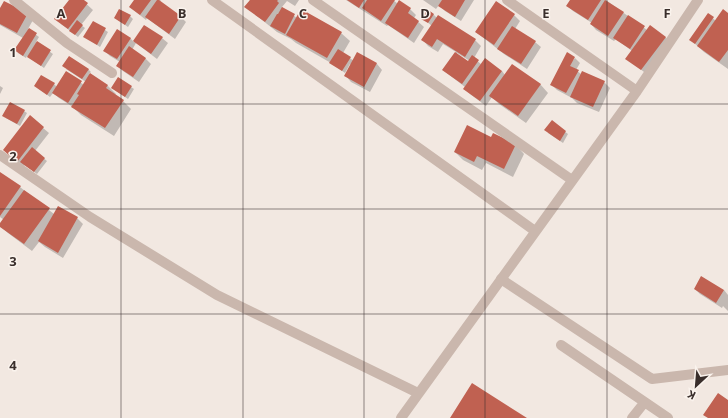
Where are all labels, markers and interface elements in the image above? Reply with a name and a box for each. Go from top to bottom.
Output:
text: A [57,4,66,22]
text: B [178,4,187,22]
text: C [299,4,307,22]
text: D [420,4,430,22]
text: E [542,4,550,22]
text: F [663,4,671,22]
text: 1 [9,43,17,61]
text: 2 [9,147,17,165]
text: 3 [9,252,17,270]
text: 4 [9,356,17,374]
north arrow [676,366,716,406]
text: K [684,387,698,404]

